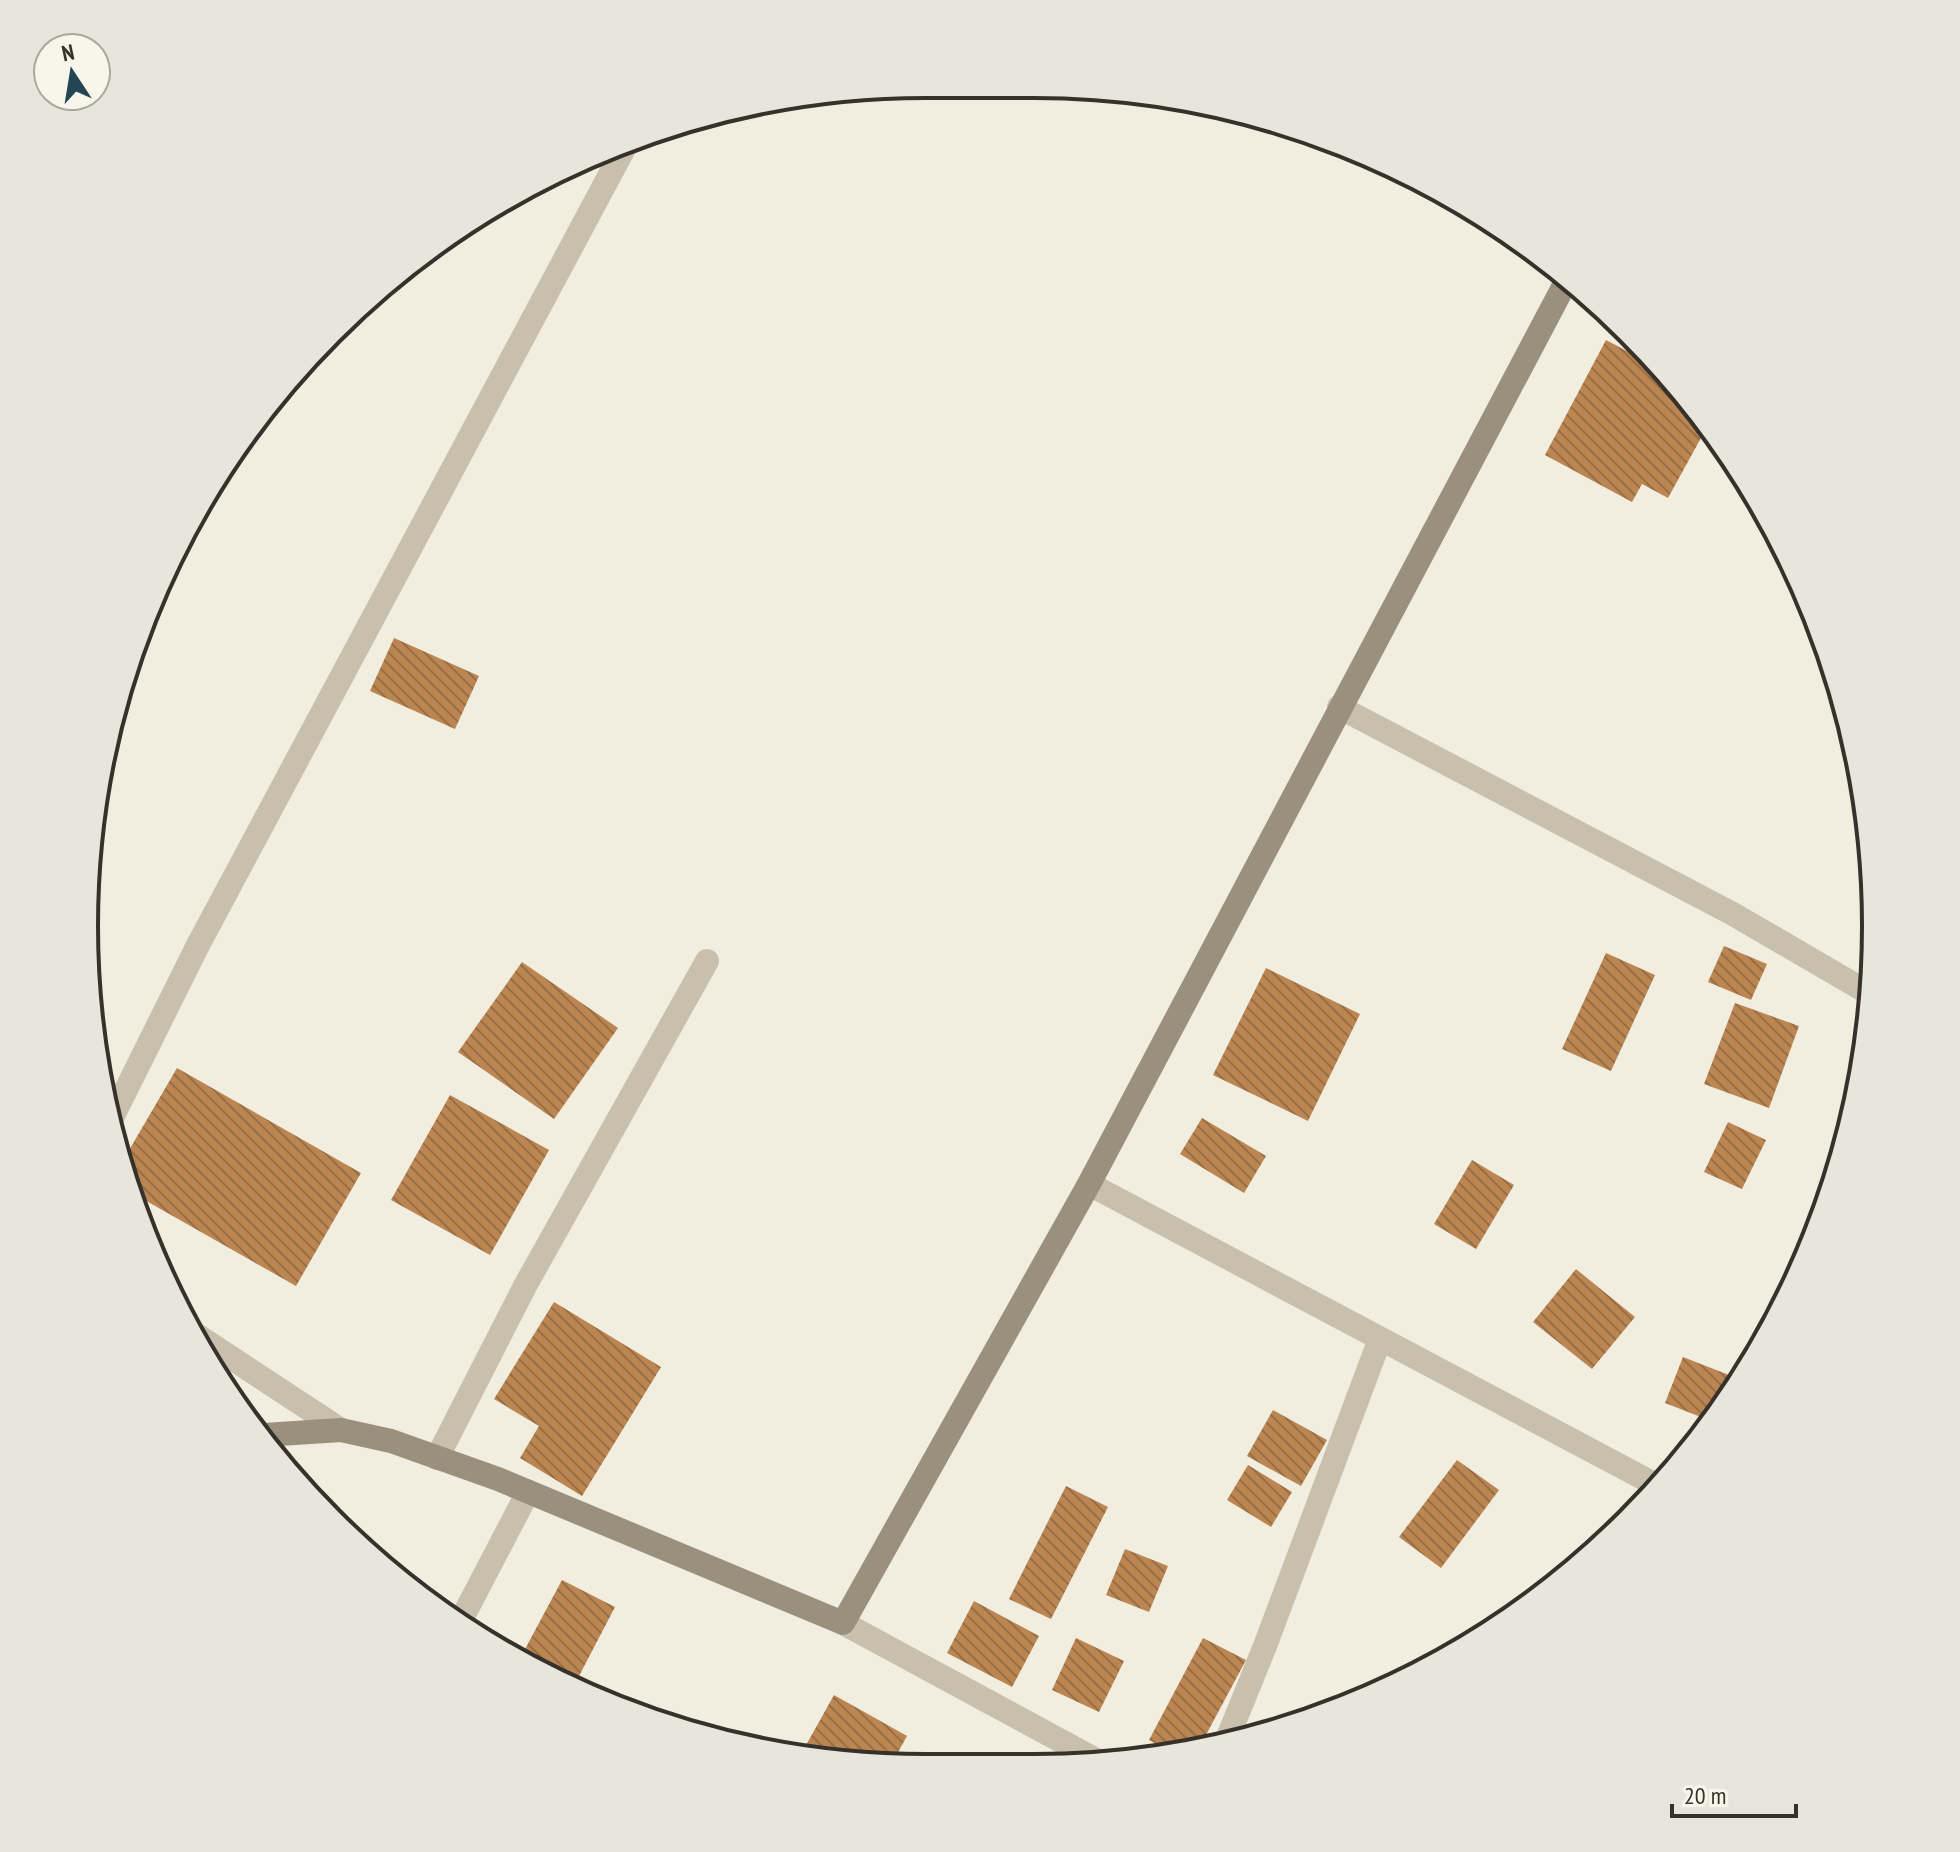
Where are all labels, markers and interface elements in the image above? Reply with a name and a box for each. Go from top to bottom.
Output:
north arrow [32,32,112,112]
text: N [59,38,77,67]
scale bar [1672,1768,1796,1818]
text: 20 m [1684,1780,1726,1811]

